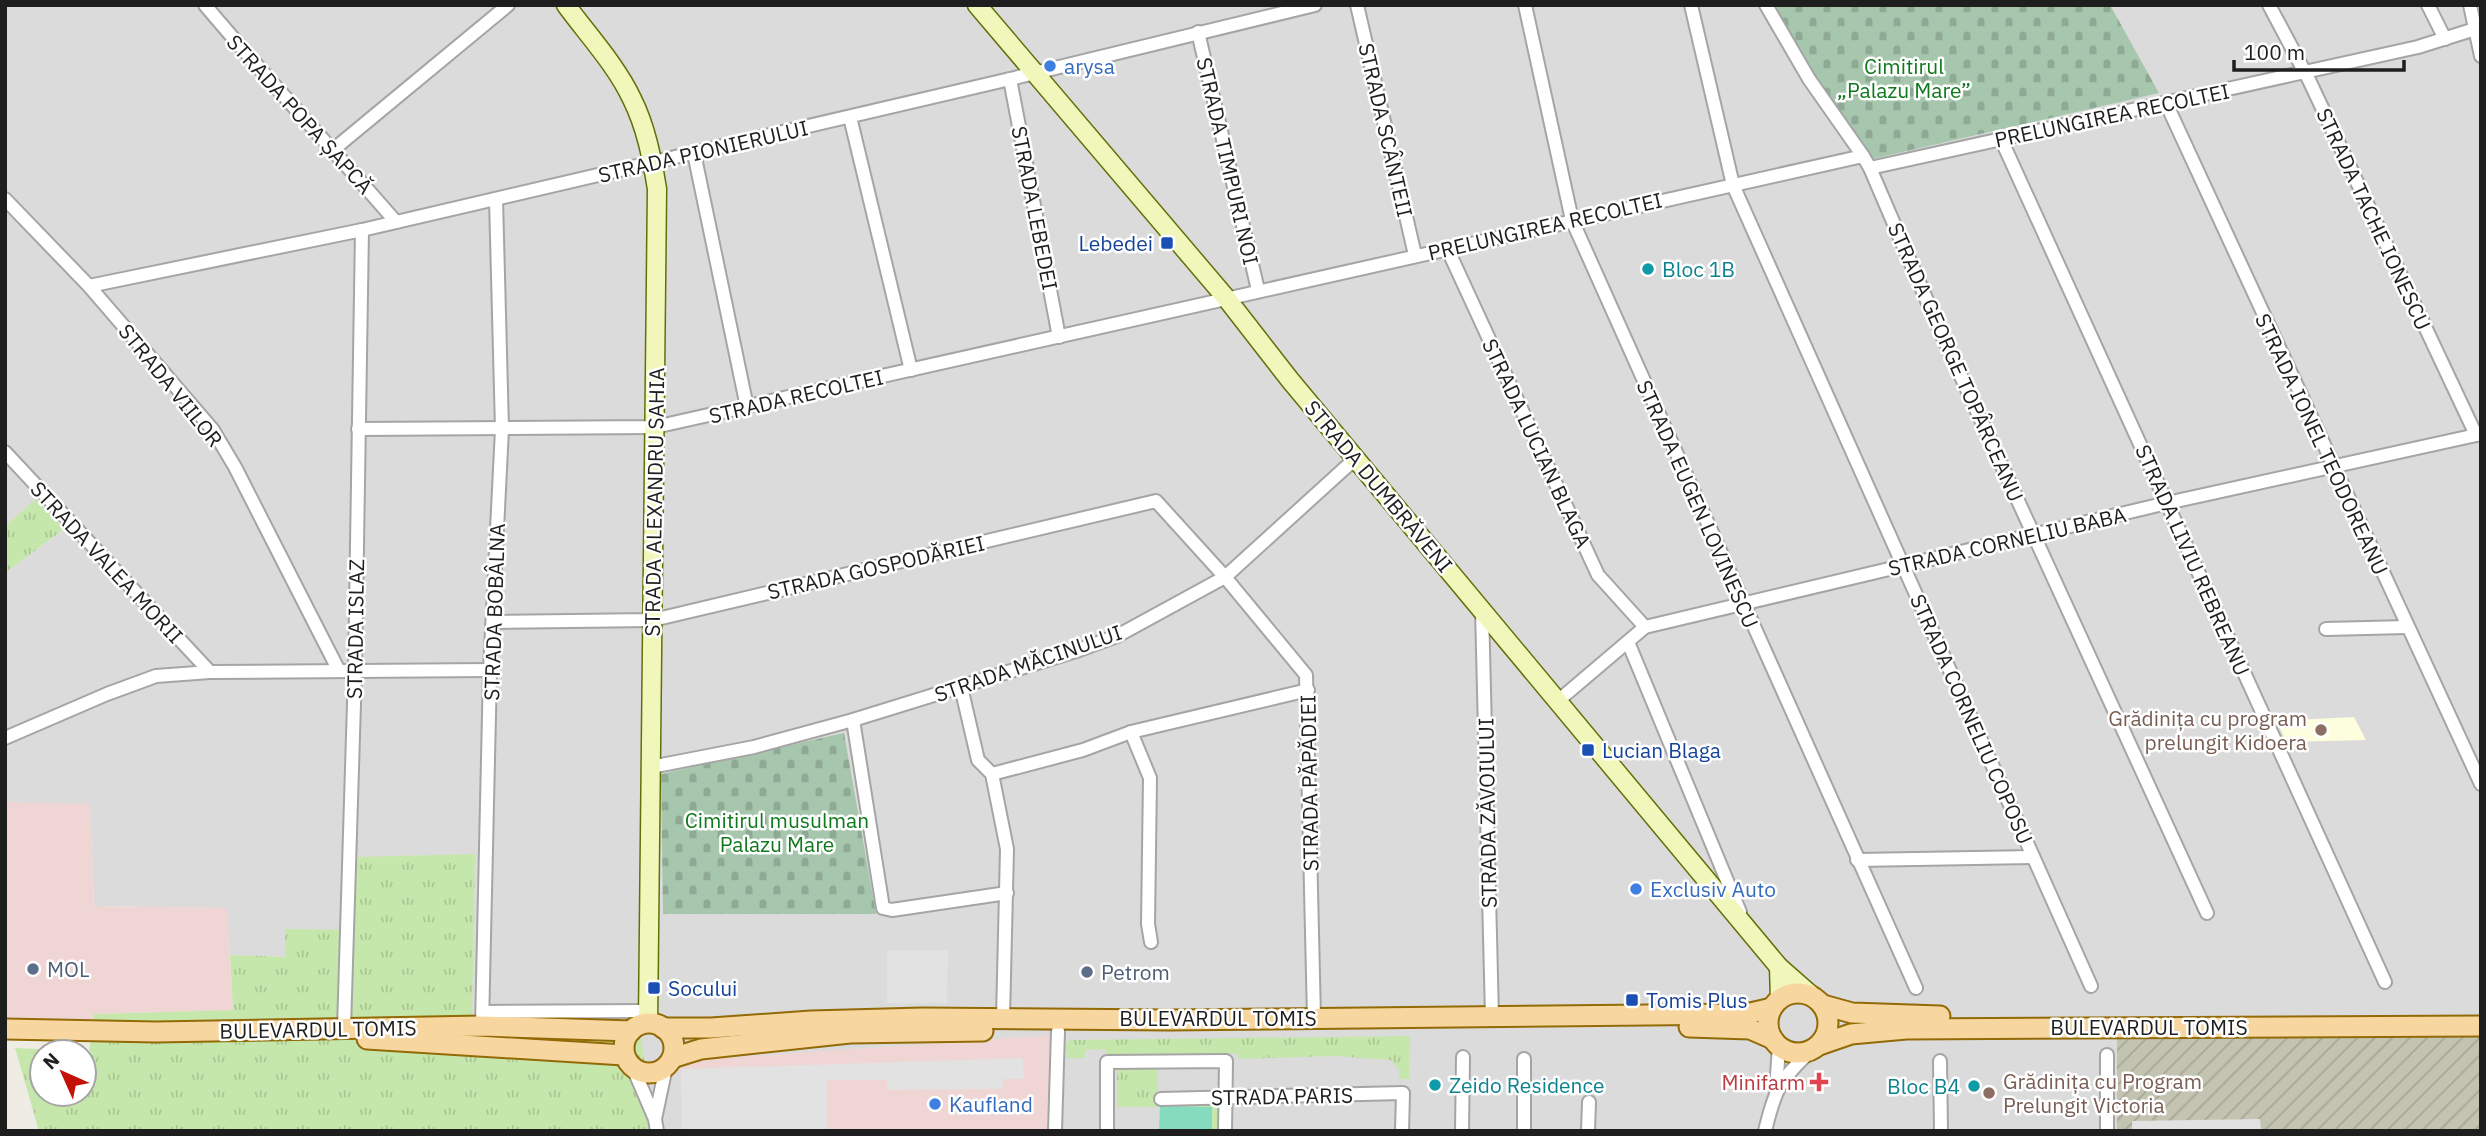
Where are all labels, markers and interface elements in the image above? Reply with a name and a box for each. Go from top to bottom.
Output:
street label: STRADA POPA ȘAPCĂ [221,28,379,200]
scale bar [2234,28,2404,72]
text: 100 m [2244,38,2305,66]
street label: STRADA SCÂNTEII [1352,40,1420,220]
place label: arysa [1064,52,1115,80]
park label: Cimitirul „Palazu Mare” [1837,52,1971,104]
street label: STRADA TIMPURI NOI [1190,54,1266,268]
marker: arysa [1042,58,1058,74]
street label: PRELUNGIREA RECOLTEI [1992,76,2232,154]
street label: STRADA TACHE IONESCU [2310,103,2438,335]
street label: STRADA PIONIERULUI [595,113,811,189]
street label: STRADA LEBEDEI [1005,124,1065,292]
street label: PRELUNGIREA RECOLTEI [1425,185,1665,267]
street label: STRADA GEORGE TOPÂRCEANU [1882,218,2030,506]
place label: Lebedei [1078,229,1153,257]
marker: Lebedei [1159,235,1175,251]
place label: Bloc 1B [1662,255,1735,283]
marker: Bloc 1B [1640,261,1656,277]
street label: STRADA IONEL TEODOREANU [2249,309,2395,579]
street label: STRADA VIILOR [113,318,229,452]
street label: STRADA LUCIAN BLAGA [1476,334,1598,552]
street label: STRADA RECOLTEI [706,362,886,430]
street label: STRADA ALEXANDRU SAHIA [638,367,670,637]
street label: STRADA EUGEN LOVINESCU [1631,376,1765,632]
street label: STRADA DUMBRĂVENI [1299,394,1459,578]
street label: STRADA LIVIU REBREANU [2129,440,2257,680]
street label: STRADA VALEA MORII [25,475,189,649]
street label: STRADA CORNELIU BABA [1885,500,2129,582]
street label: STRADA BOBÂLNA [477,523,511,701]
street label: STRADA GOSPODĂRIEI [765,528,987,606]
street label: STRADA ISLAZ [340,559,370,699]
street label: STRADA CORNELIU COPOSU [1904,589,2040,849]
street label: STRADA MĂCINULUI [931,618,1125,708]
street label: STRADA PĂPĂDIEI [1293,694,1325,872]
place label: Grădinița cu program prelungit Kidoera [2108,704,2307,756]
street label: STRADA ZĂVOIULUI [1471,718,1503,908]
marker: Grădinița cu program prelungit Kidoera [2313,722,2329,738]
place label: Lucian Blaga [1602,736,1721,764]
marker: Lucian Blaga [1580,742,1596,758]
park label: Cimitirul musulman Palazu Mare [685,806,869,858]
place label: Exclusiv Auto [1650,875,1776,903]
marker: Exclusiv Auto [1628,881,1644,897]
place label: MOL [47,955,89,983]
place label: Petrom [1101,958,1170,986]
marker: MOL [25,961,41,977]
marker: Petrom [1079,964,1095,980]
place label: Socului [668,974,737,1002]
marker: Socului [646,980,662,996]
place label: Tomis Plus [1646,986,1748,1014]
marker: Tomis Plus [1624,992,1640,1008]
street label: BULEVARDUL TOMIS [1119,1004,1317,1032]
street label: BULEVARDUL TOMIS [219,1013,417,1045]
street label: BULEVARDUL TOMIS [2050,1013,2248,1041]
north arrow [28,1038,98,1108]
text: N [38,1048,64,1074]
place label: Grădinița cu Program Prelungit Victoria [2003,1067,2202,1119]
place label: Minifarm [1721,1068,1805,1096]
place label: Zeido Residence [1449,1071,1604,1099]
place label: Bloc B4 [1887,1072,1960,1100]
marker: Minifarm [1811,1074,1827,1090]
marker: Zeido Residence [1427,1077,1443,1093]
marker: Bloc B4 [1966,1078,1982,1094]
street label: STRADA PARIS [1211,1081,1353,1111]
marker: Grădinița cu Program Prelungit Victoria [1981,1085,1997,1101]
place label: Kaufland [949,1090,1033,1118]
marker: Kaufland [927,1096,943,1112]

